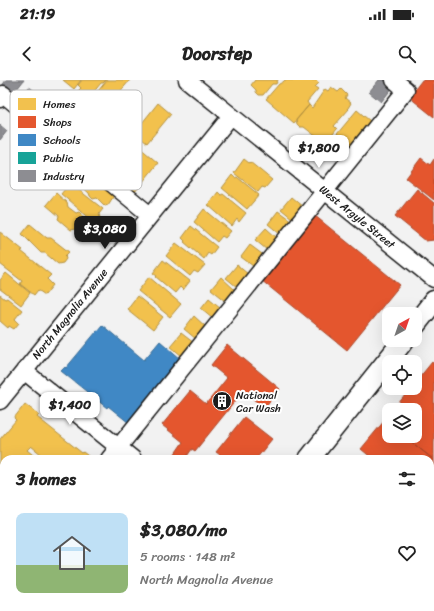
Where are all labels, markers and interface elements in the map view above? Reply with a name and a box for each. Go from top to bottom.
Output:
text: 21:19 [20,1,55,27]
text: Doorstep [182,38,252,70]
icon: back [16,43,38,65]
icon: search [396,43,418,65]
legend [10,90,142,190]
text: Homes [43,95,76,114]
text: Shops [43,113,72,132]
text: Schools [43,131,81,150]
pin: $1,800 [286,135,352,169]
text: $1,800 [298,136,340,159]
text: Public [43,149,74,168]
text: Industry [42,167,85,186]
street label: West Argyle Street [315,180,400,254]
pin: $3,080 [72,216,138,250]
text: $3,080 [83,217,127,240]
street label: North Magnolia Avenue [27,264,113,364]
north arrow [382,307,422,347]
map controls [382,307,422,443]
button: locate [382,355,422,395]
place label: National Car Wash [236,386,281,418]
building icon: National Car Wash [211,390,233,412]
pin: $1,400 [37,392,103,426]
text: $1,400 [49,393,91,416]
button: layers [382,403,422,443]
text: 3 homes [16,464,76,494]
icon: filters [396,468,418,490]
text: $3,080/mo [140,515,227,545]
icon: home [48,529,96,577]
icon: heart [396,542,418,564]
text: 5 rooms · 148 m² [140,545,235,568]
text: North Magnolia Avenue [140,568,273,591]

